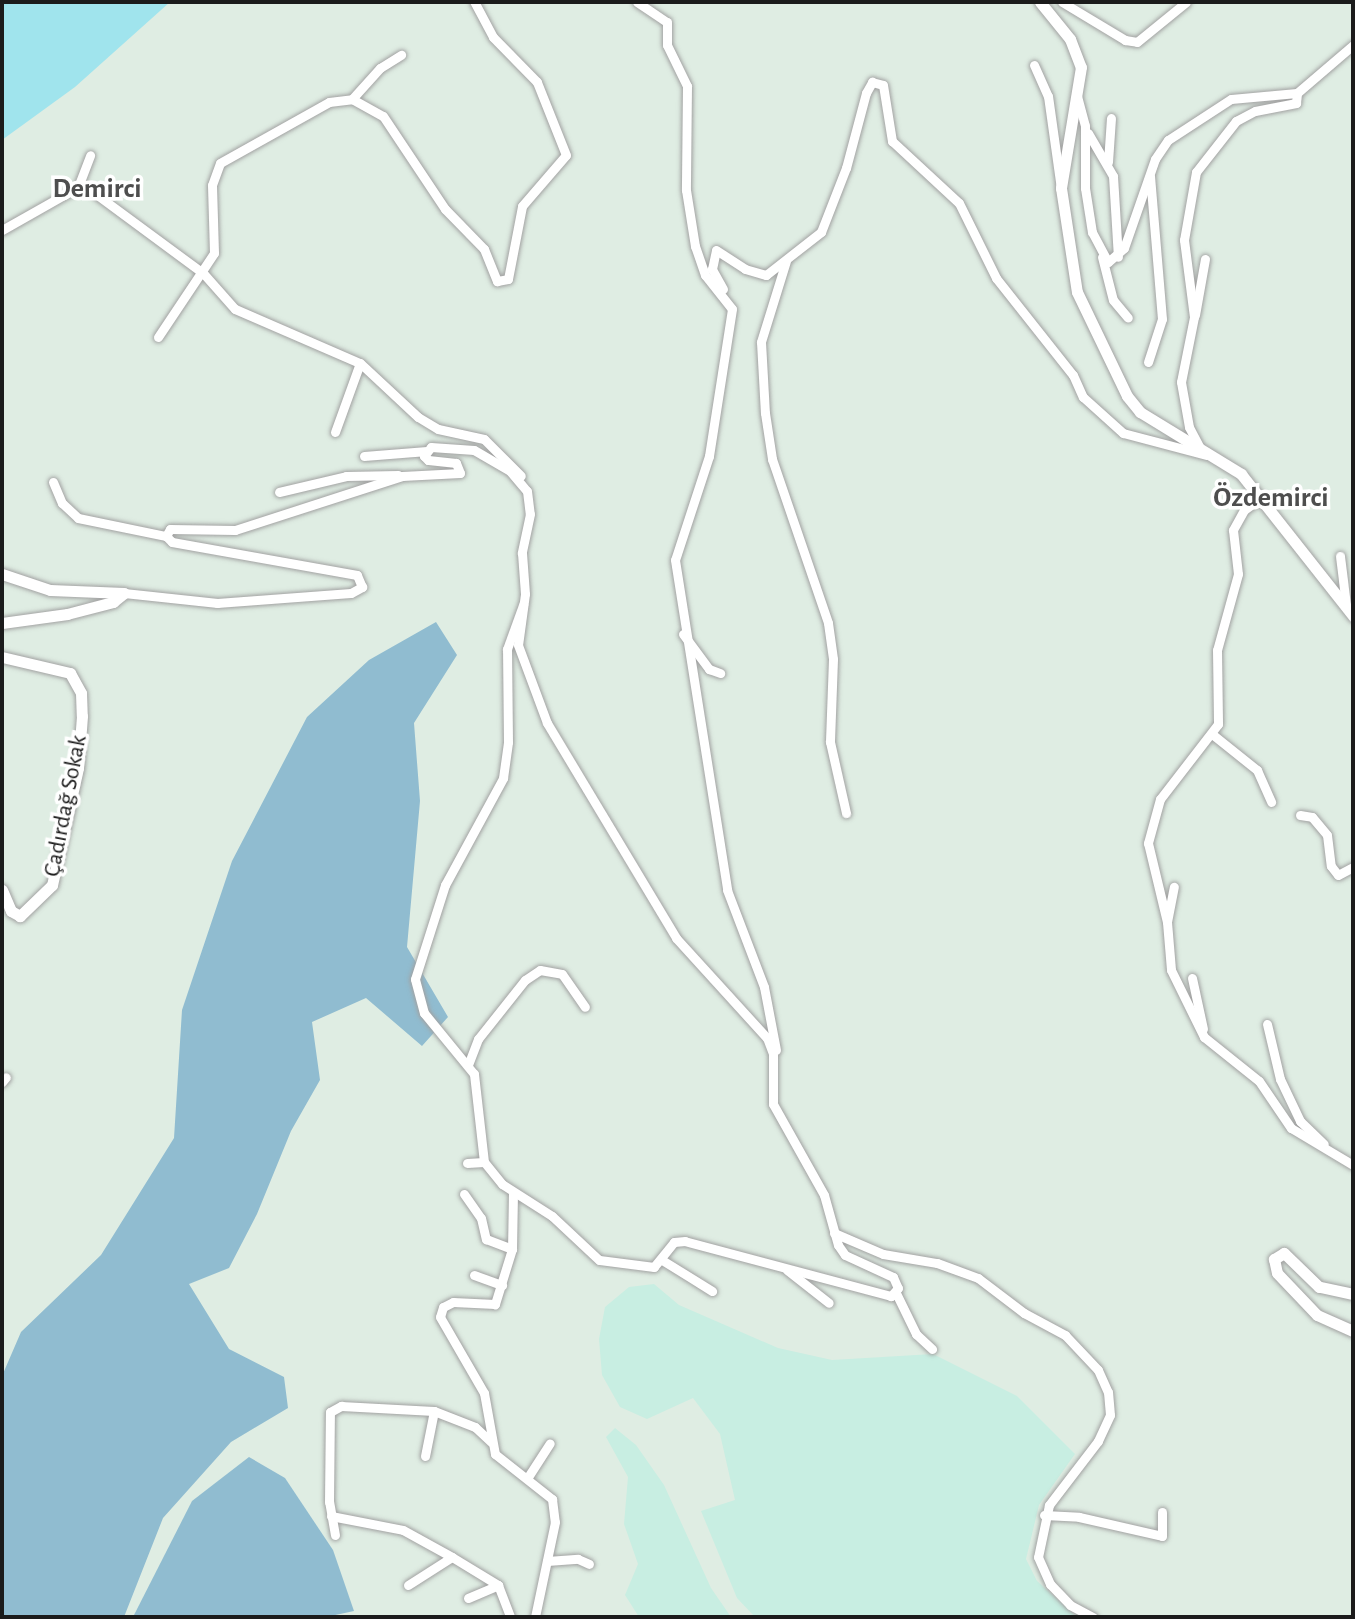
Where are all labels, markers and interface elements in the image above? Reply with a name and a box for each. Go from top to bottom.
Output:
district label: Demirci [52,172,142,206]
district label: Özdemirci [1213,481,1329,515]
street label: Çadırdağ Sokak [38,733,94,879]

